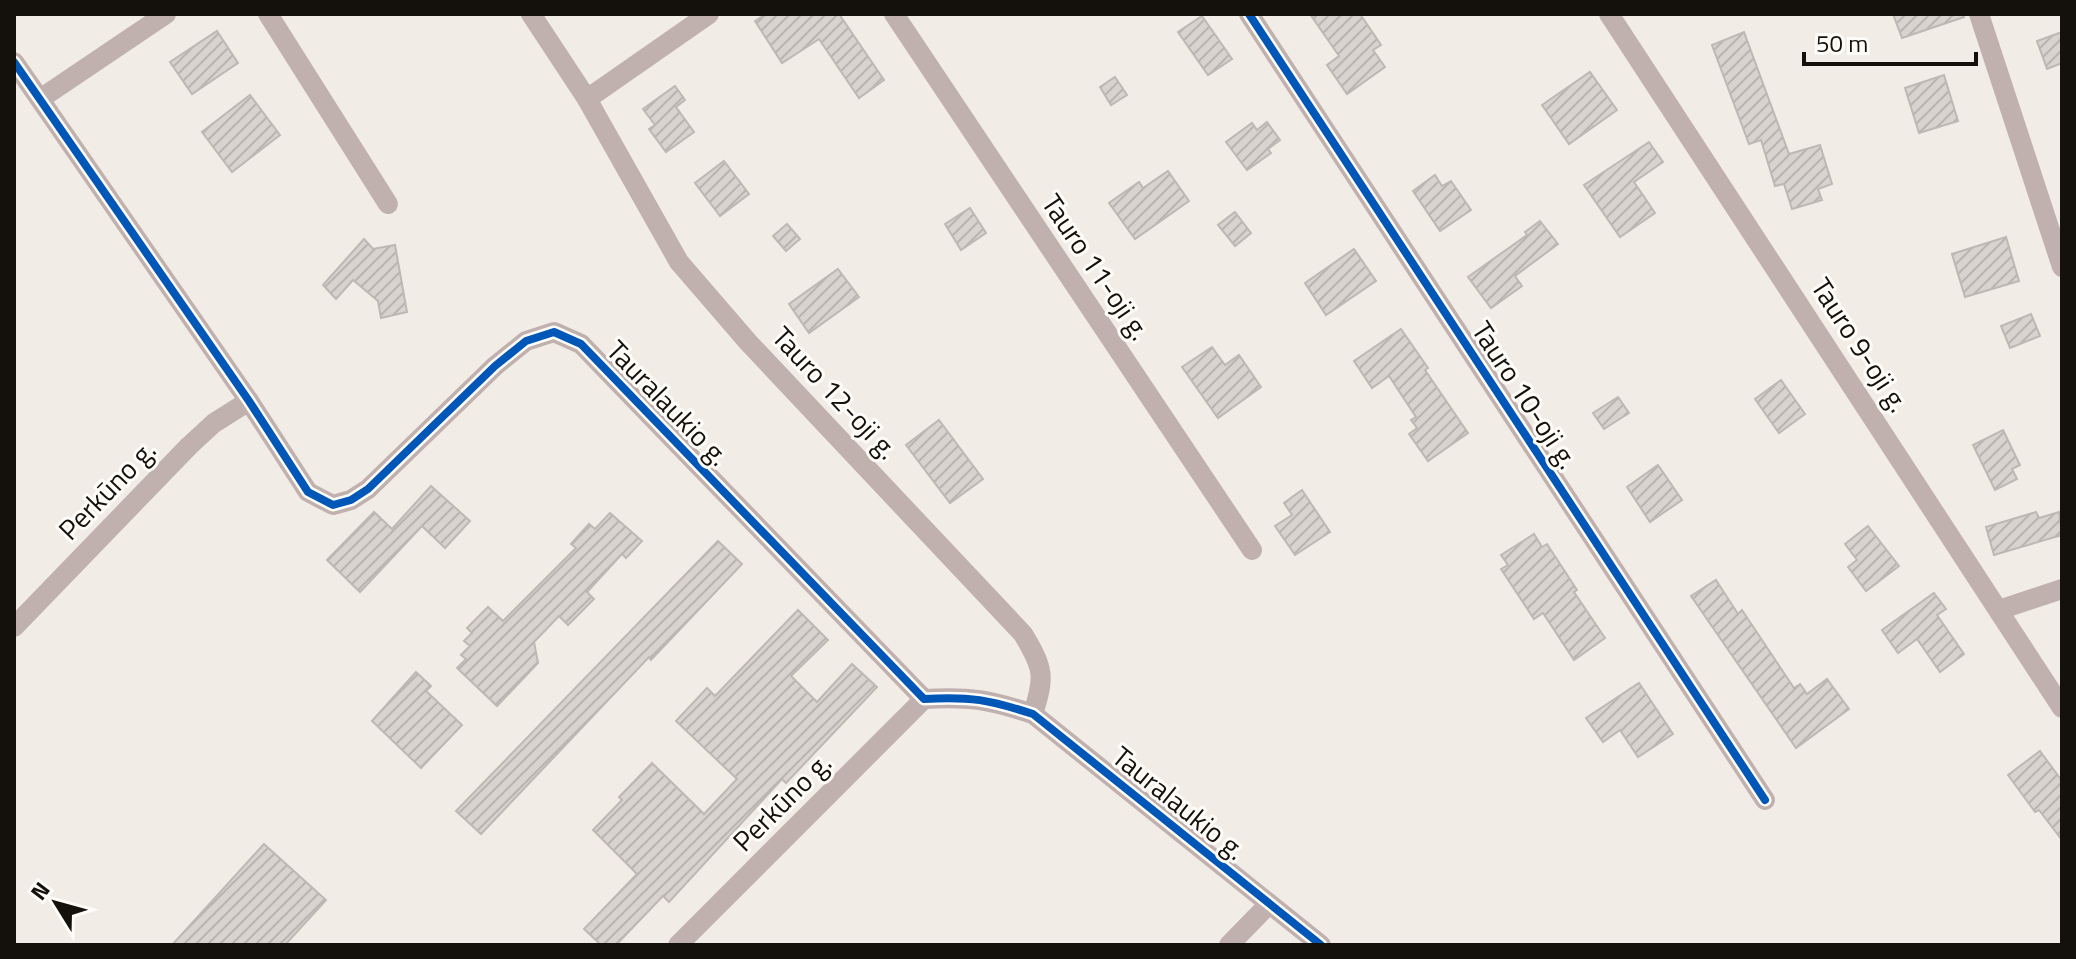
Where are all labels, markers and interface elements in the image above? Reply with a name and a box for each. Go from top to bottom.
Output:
scale bar [1804,16,1976,66]
text: 50 m [1816,25,1868,61]
street label: Tauro 11-oji g. [1031,185,1161,349]
street label: Tauro 9-oji g. [1801,269,1920,421]
street label: Tauro 10-oji g. [1461,312,1589,477]
street label: Tauro 12-oji g. [762,316,909,469]
street label: Tauralaukio g. [597,330,740,476]
street label: Perkūno g. [48,430,166,550]
street label: Tauralaukio g. [1103,735,1255,870]
street label: Perkūno g. [722,742,841,861]
north arrow [16,863,96,943]
text: N [22,875,58,907]

